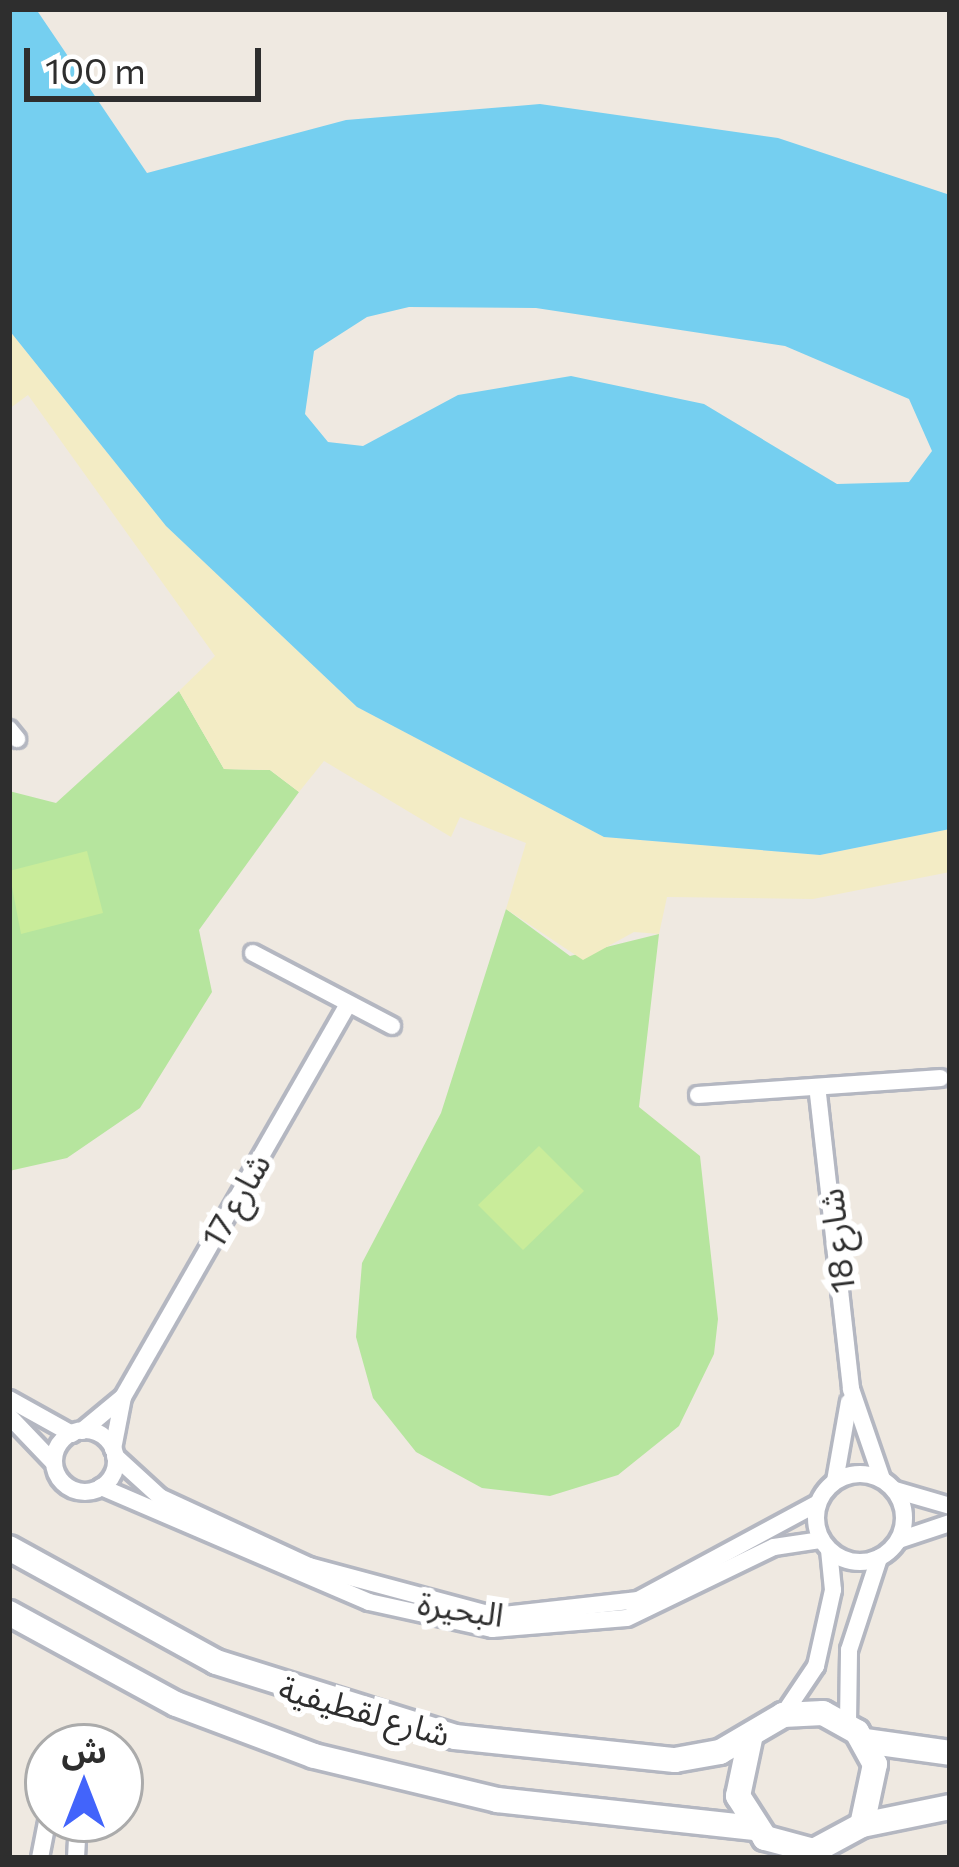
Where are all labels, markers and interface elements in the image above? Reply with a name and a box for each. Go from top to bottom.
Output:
scale bar [30,24,267,98]
text: 100 m [45,47,146,91]
street label: شارع 17 [192,1146,278,1254]
street label: شارع 18 [810,1187,862,1295]
street label: البحيرة [415,1582,507,1634]
street label: شارع لقطيفية [275,1667,455,1753]
north arrow [24,1723,144,1843]
text: ش [61,1729,107,1770]

